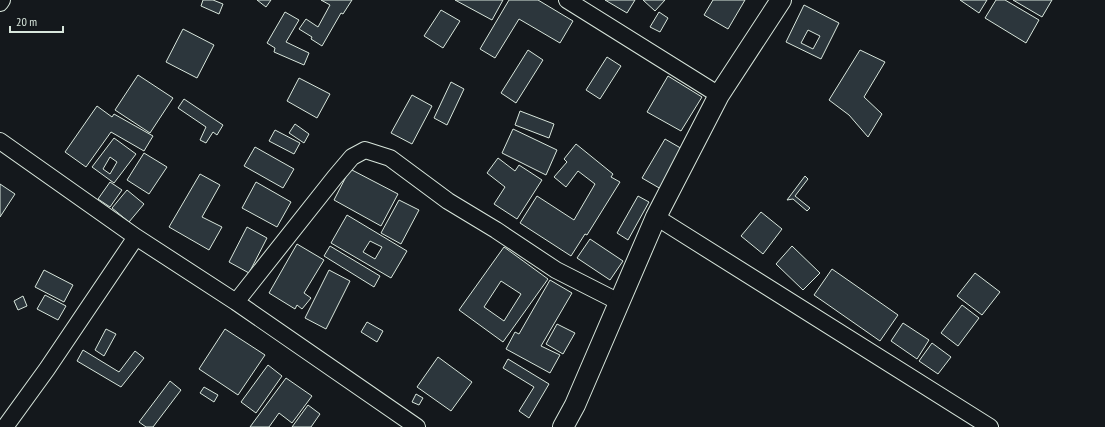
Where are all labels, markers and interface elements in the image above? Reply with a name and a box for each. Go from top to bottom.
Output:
scale bar [10,8,63,34]
text: 20 m [16,14,37,29]

